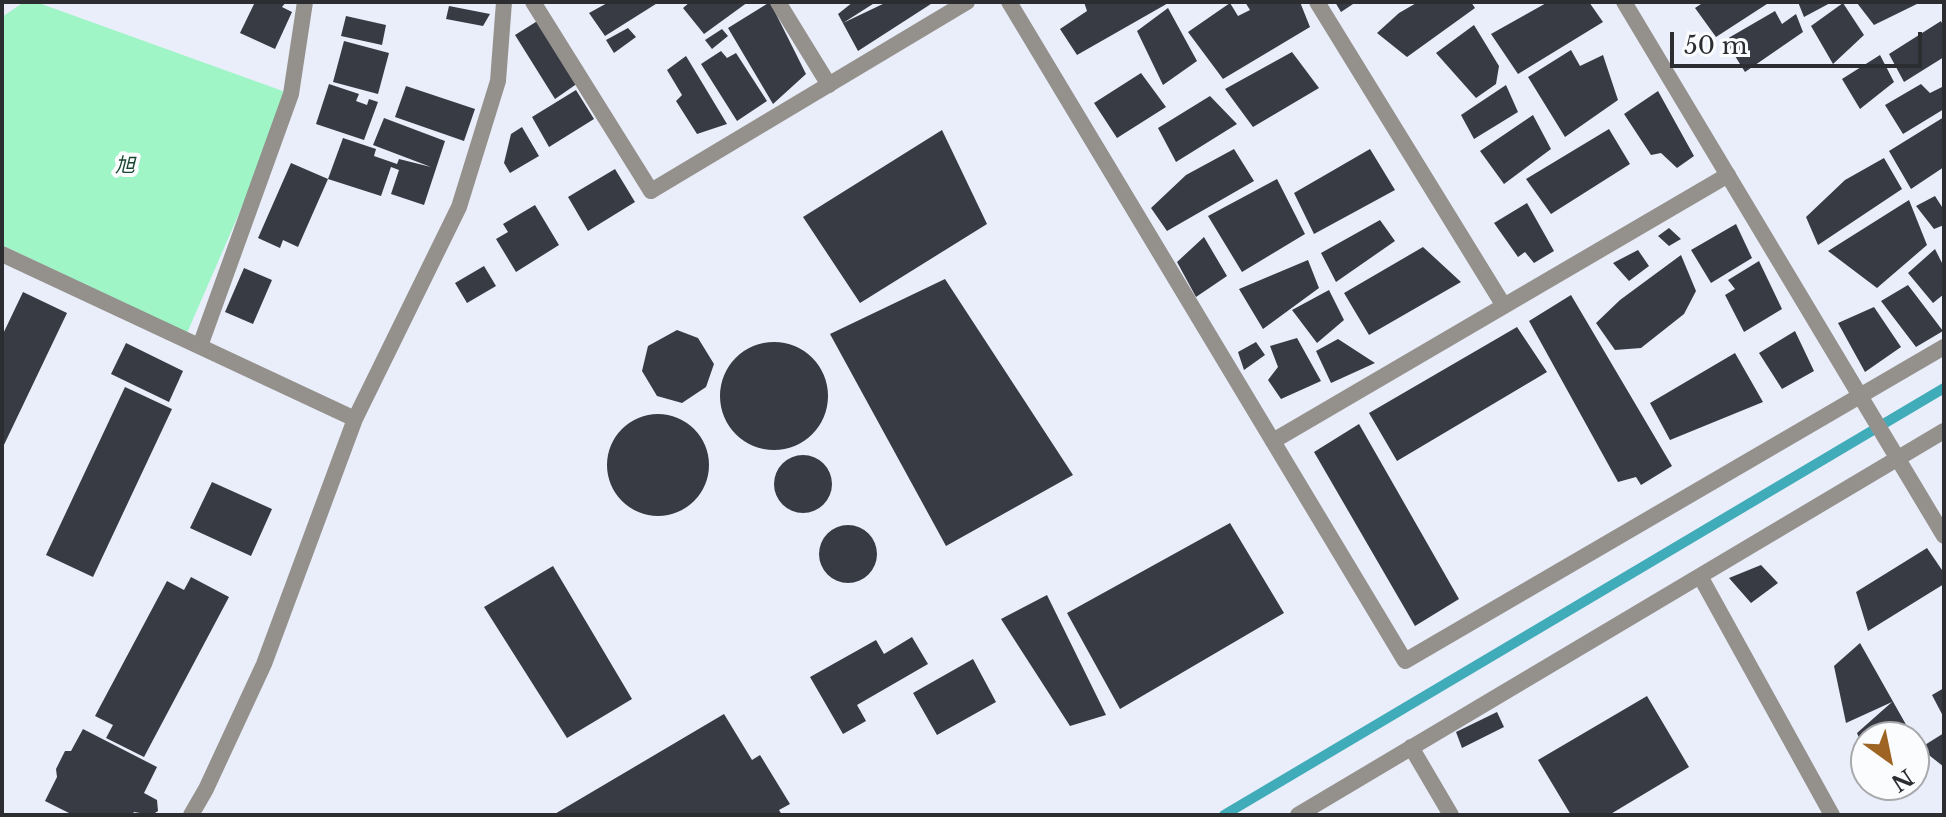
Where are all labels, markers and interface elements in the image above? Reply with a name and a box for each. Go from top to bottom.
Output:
scale bar [1674,16,1926,66]
text: 50 m [1684,31,1747,60]
park label: 旭 [115,154,135,178]
north arrow [1850,721,1930,801]
text: N [1886,763,1918,797]

